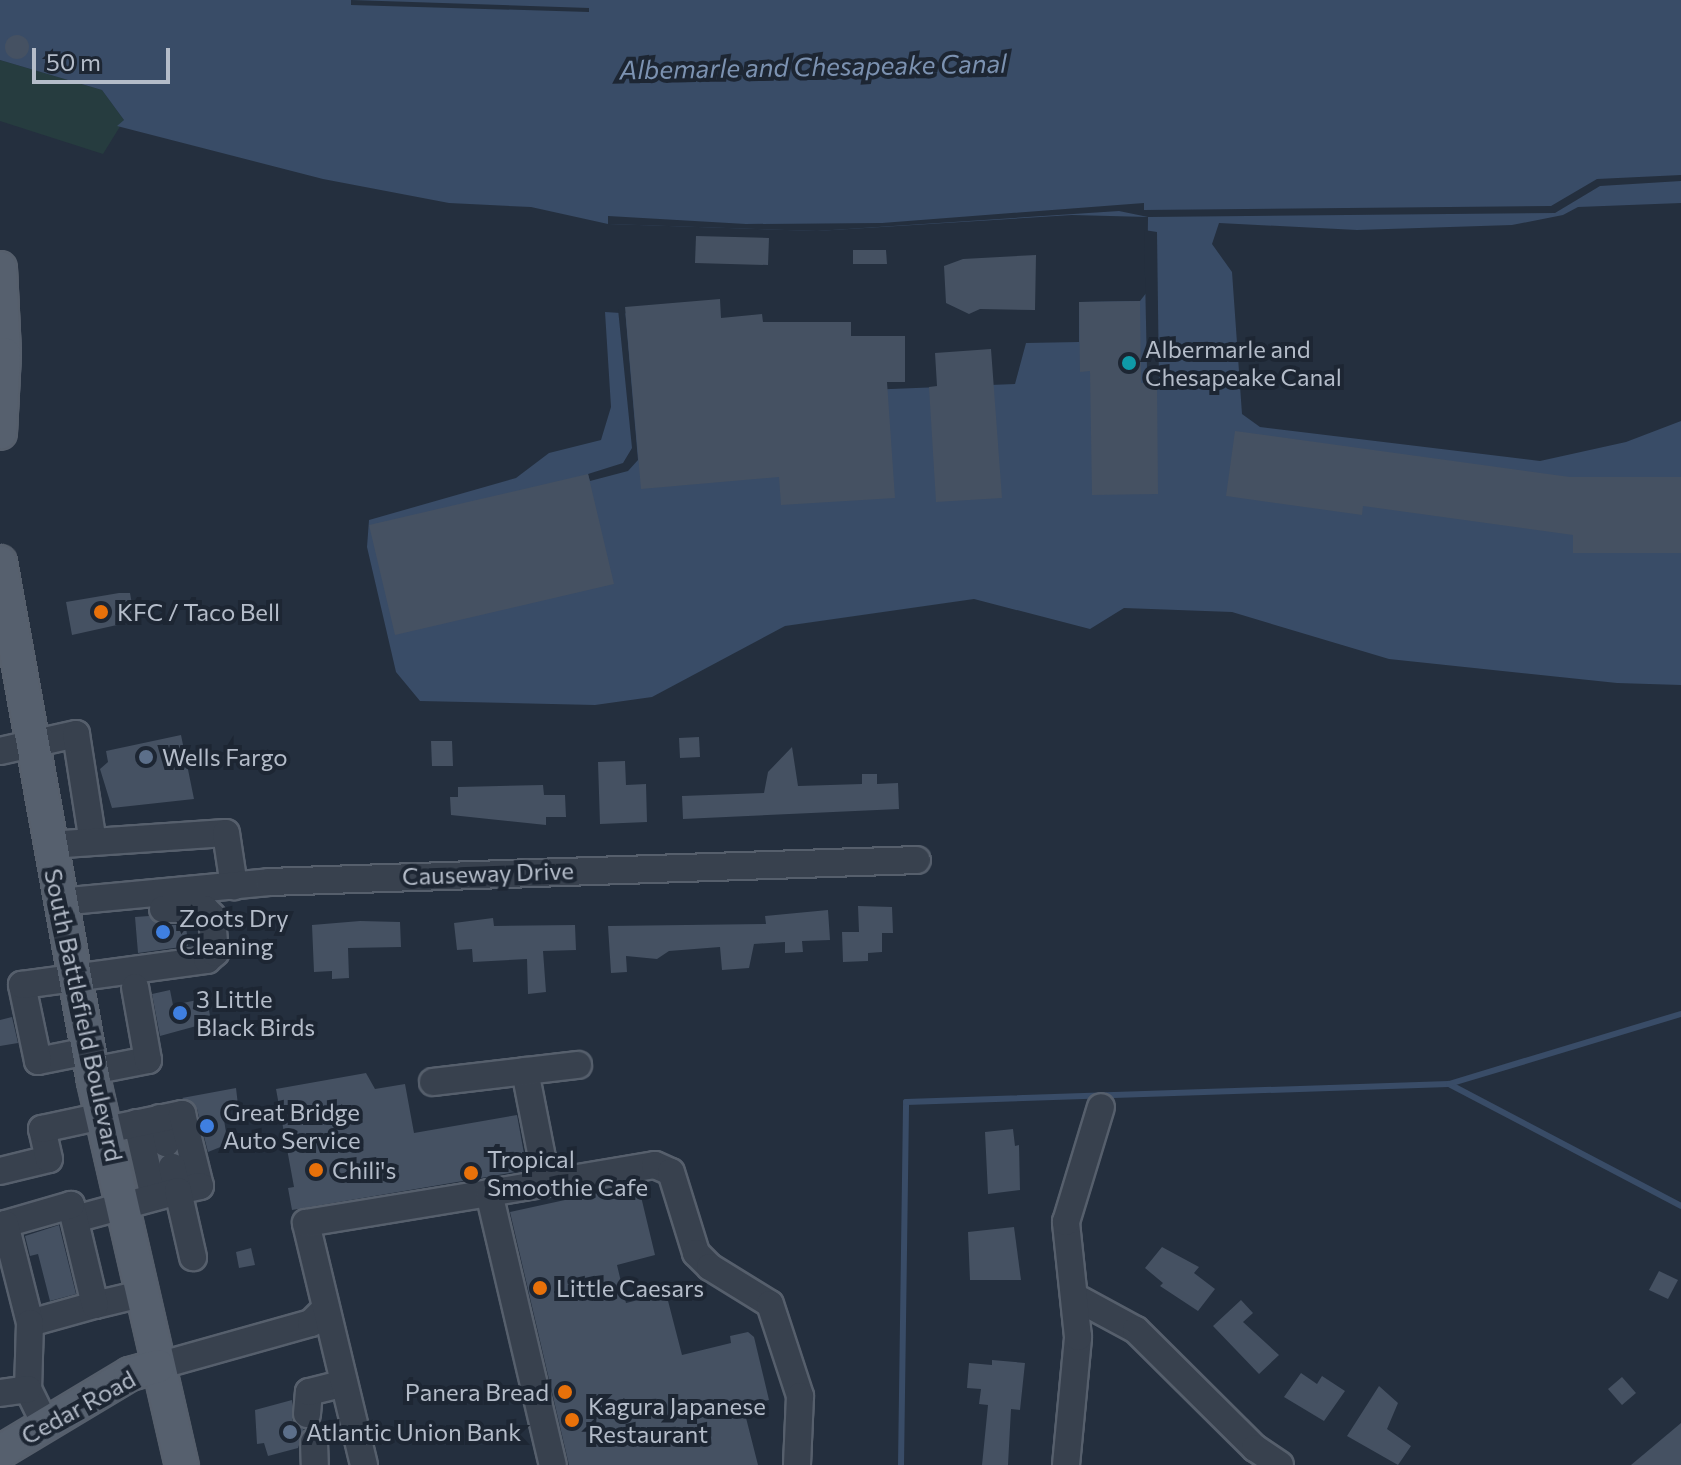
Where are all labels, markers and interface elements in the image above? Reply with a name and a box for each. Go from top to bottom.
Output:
scale bar [36,32,174,82]
text: 50 m [46,47,101,76]
water label: Albemarle and Chesapeake Canal [619,47,1007,85]
place label: Albermarle and Chesapeake Canal [1145,335,1342,391]
marker: Albermarle and Chesapeake Canal [1120,354,1138,372]
place label: KFC / Taco Bell [117,598,280,626]
marker: KFC / Taco Bell [92,603,110,621]
place label: Wells Fargo [162,743,288,771]
marker: Wells Fargo [137,748,155,766]
street label: Causeway Drive [402,856,574,890]
street label: South Battlefield Boulevard [39,866,129,1164]
place label: Zoots Dry Cleaning [179,904,289,960]
marker: Zoots Dry Cleaning [154,923,172,941]
place label: 3 Little Black Birds [196,985,315,1041]
marker: 3 Little Black Birds [171,1004,189,1022]
place label: Great Bridge Auto Service [223,1098,361,1154]
marker: Great Bridge Auto Service [198,1117,216,1135]
place label: Tropical Smoothie Cafe [487,1145,648,1201]
place label: Chili's [332,1156,396,1184]
marker: Chili's [307,1161,325,1179]
marker: Tropical Smoothie Cafe [462,1164,480,1182]
place label: Little Caesars [556,1274,704,1302]
marker: Little Caesars [531,1279,549,1297]
street label: Cedar Road [16,1364,140,1450]
place label: Panera Bread [405,1378,549,1406]
marker: Panera Bread [556,1383,574,1401]
place label: Kagura Japanese Restaurant [588,1392,766,1448]
marker: Kagura Japanese Restaurant [563,1411,581,1429]
place label: Atlantic Union Bank [306,1418,521,1446]
marker: Atlantic Union Bank [281,1423,299,1441]

